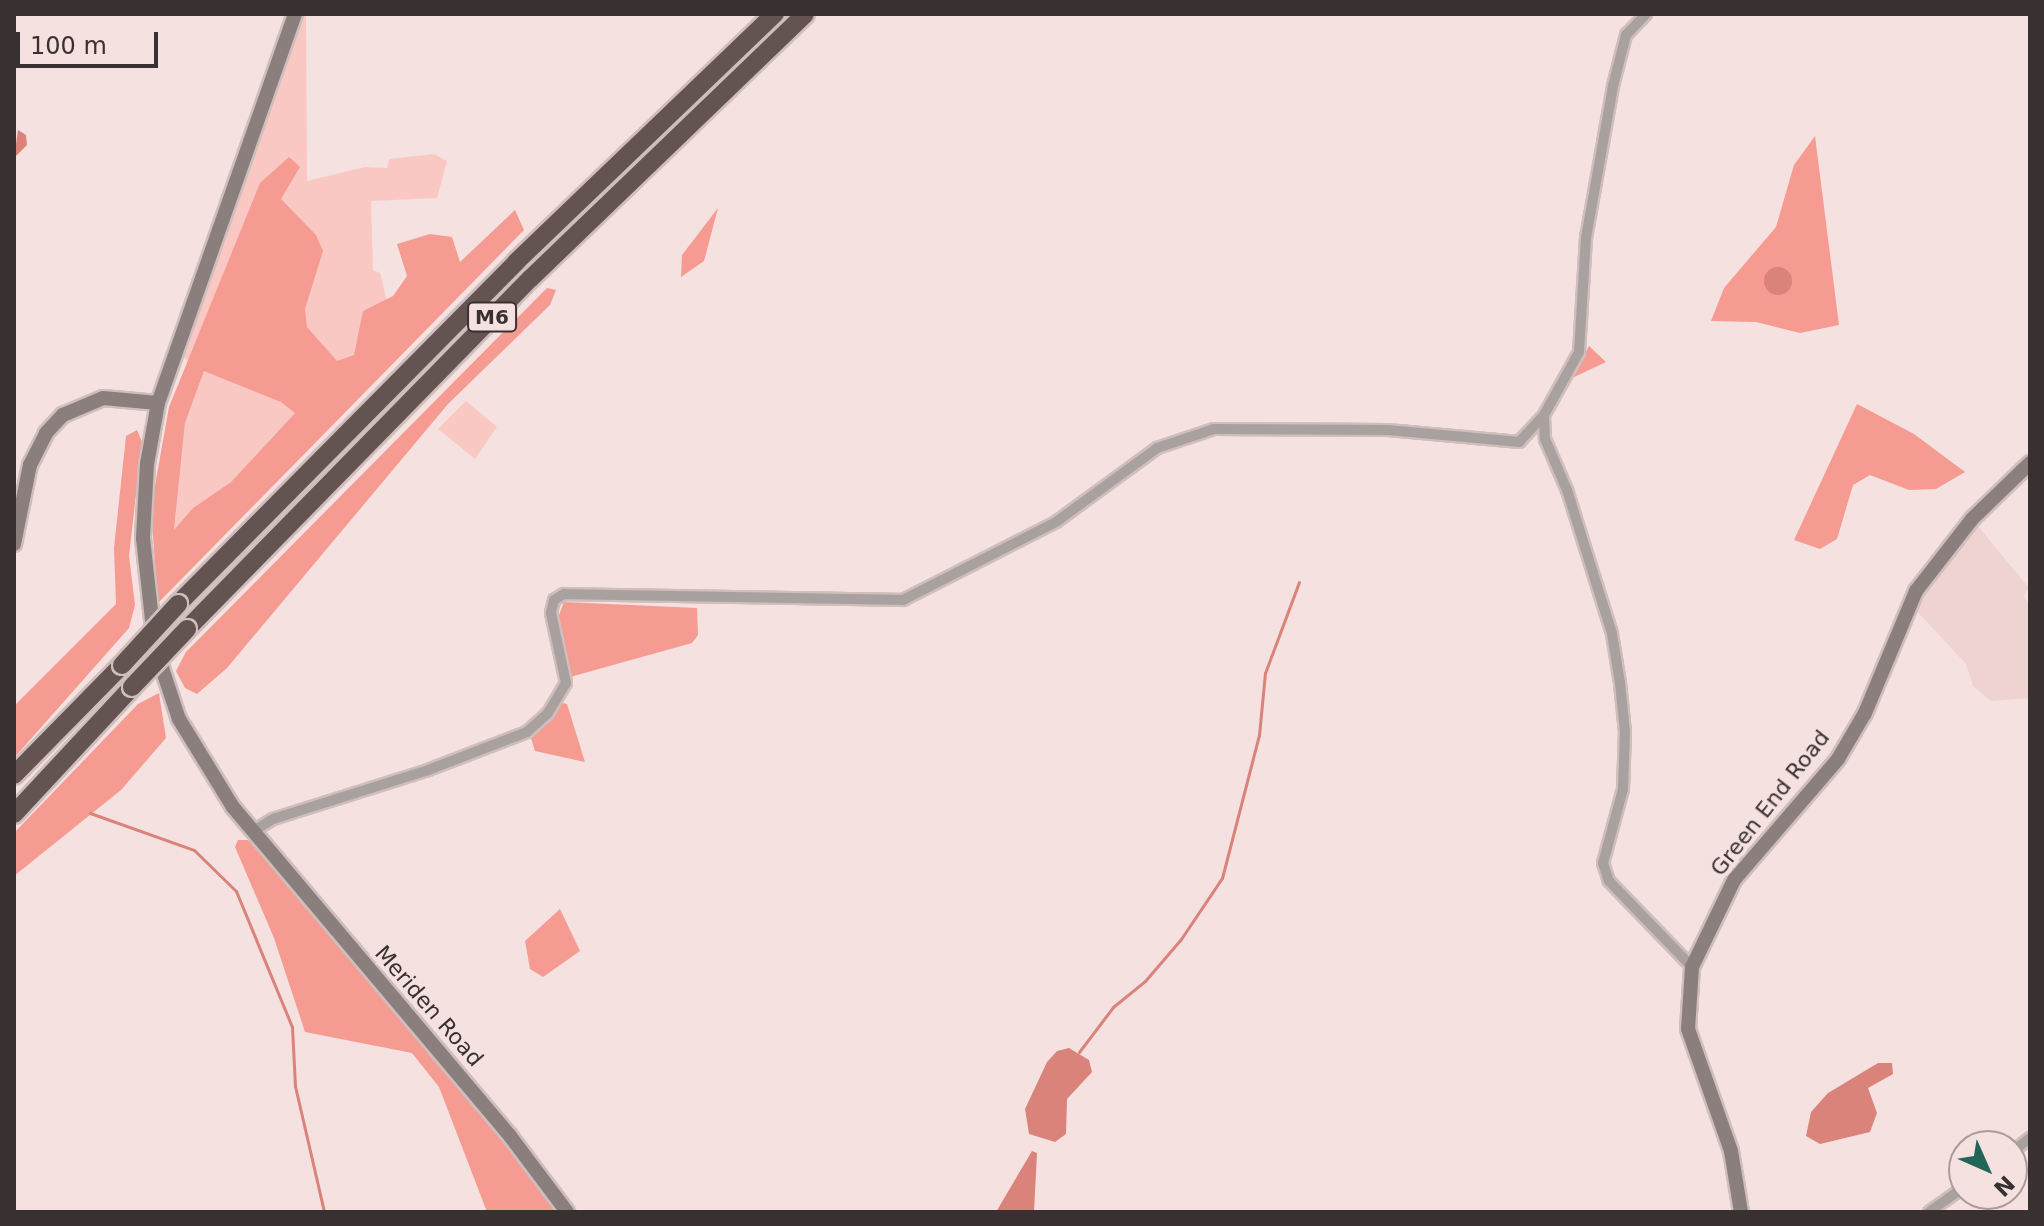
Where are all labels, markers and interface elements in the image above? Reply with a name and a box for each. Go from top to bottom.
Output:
scale bar [20,16,162,66]
text: 100 m [30,32,107,60]
road number: M6 [466,301,518,333]
street label: Green End Road [1705,725,1835,881]
street label: Meriden Road [369,940,489,1072]
north arrow [1948,1130,2028,1210]
text: N [1989,1171,2019,1201]

